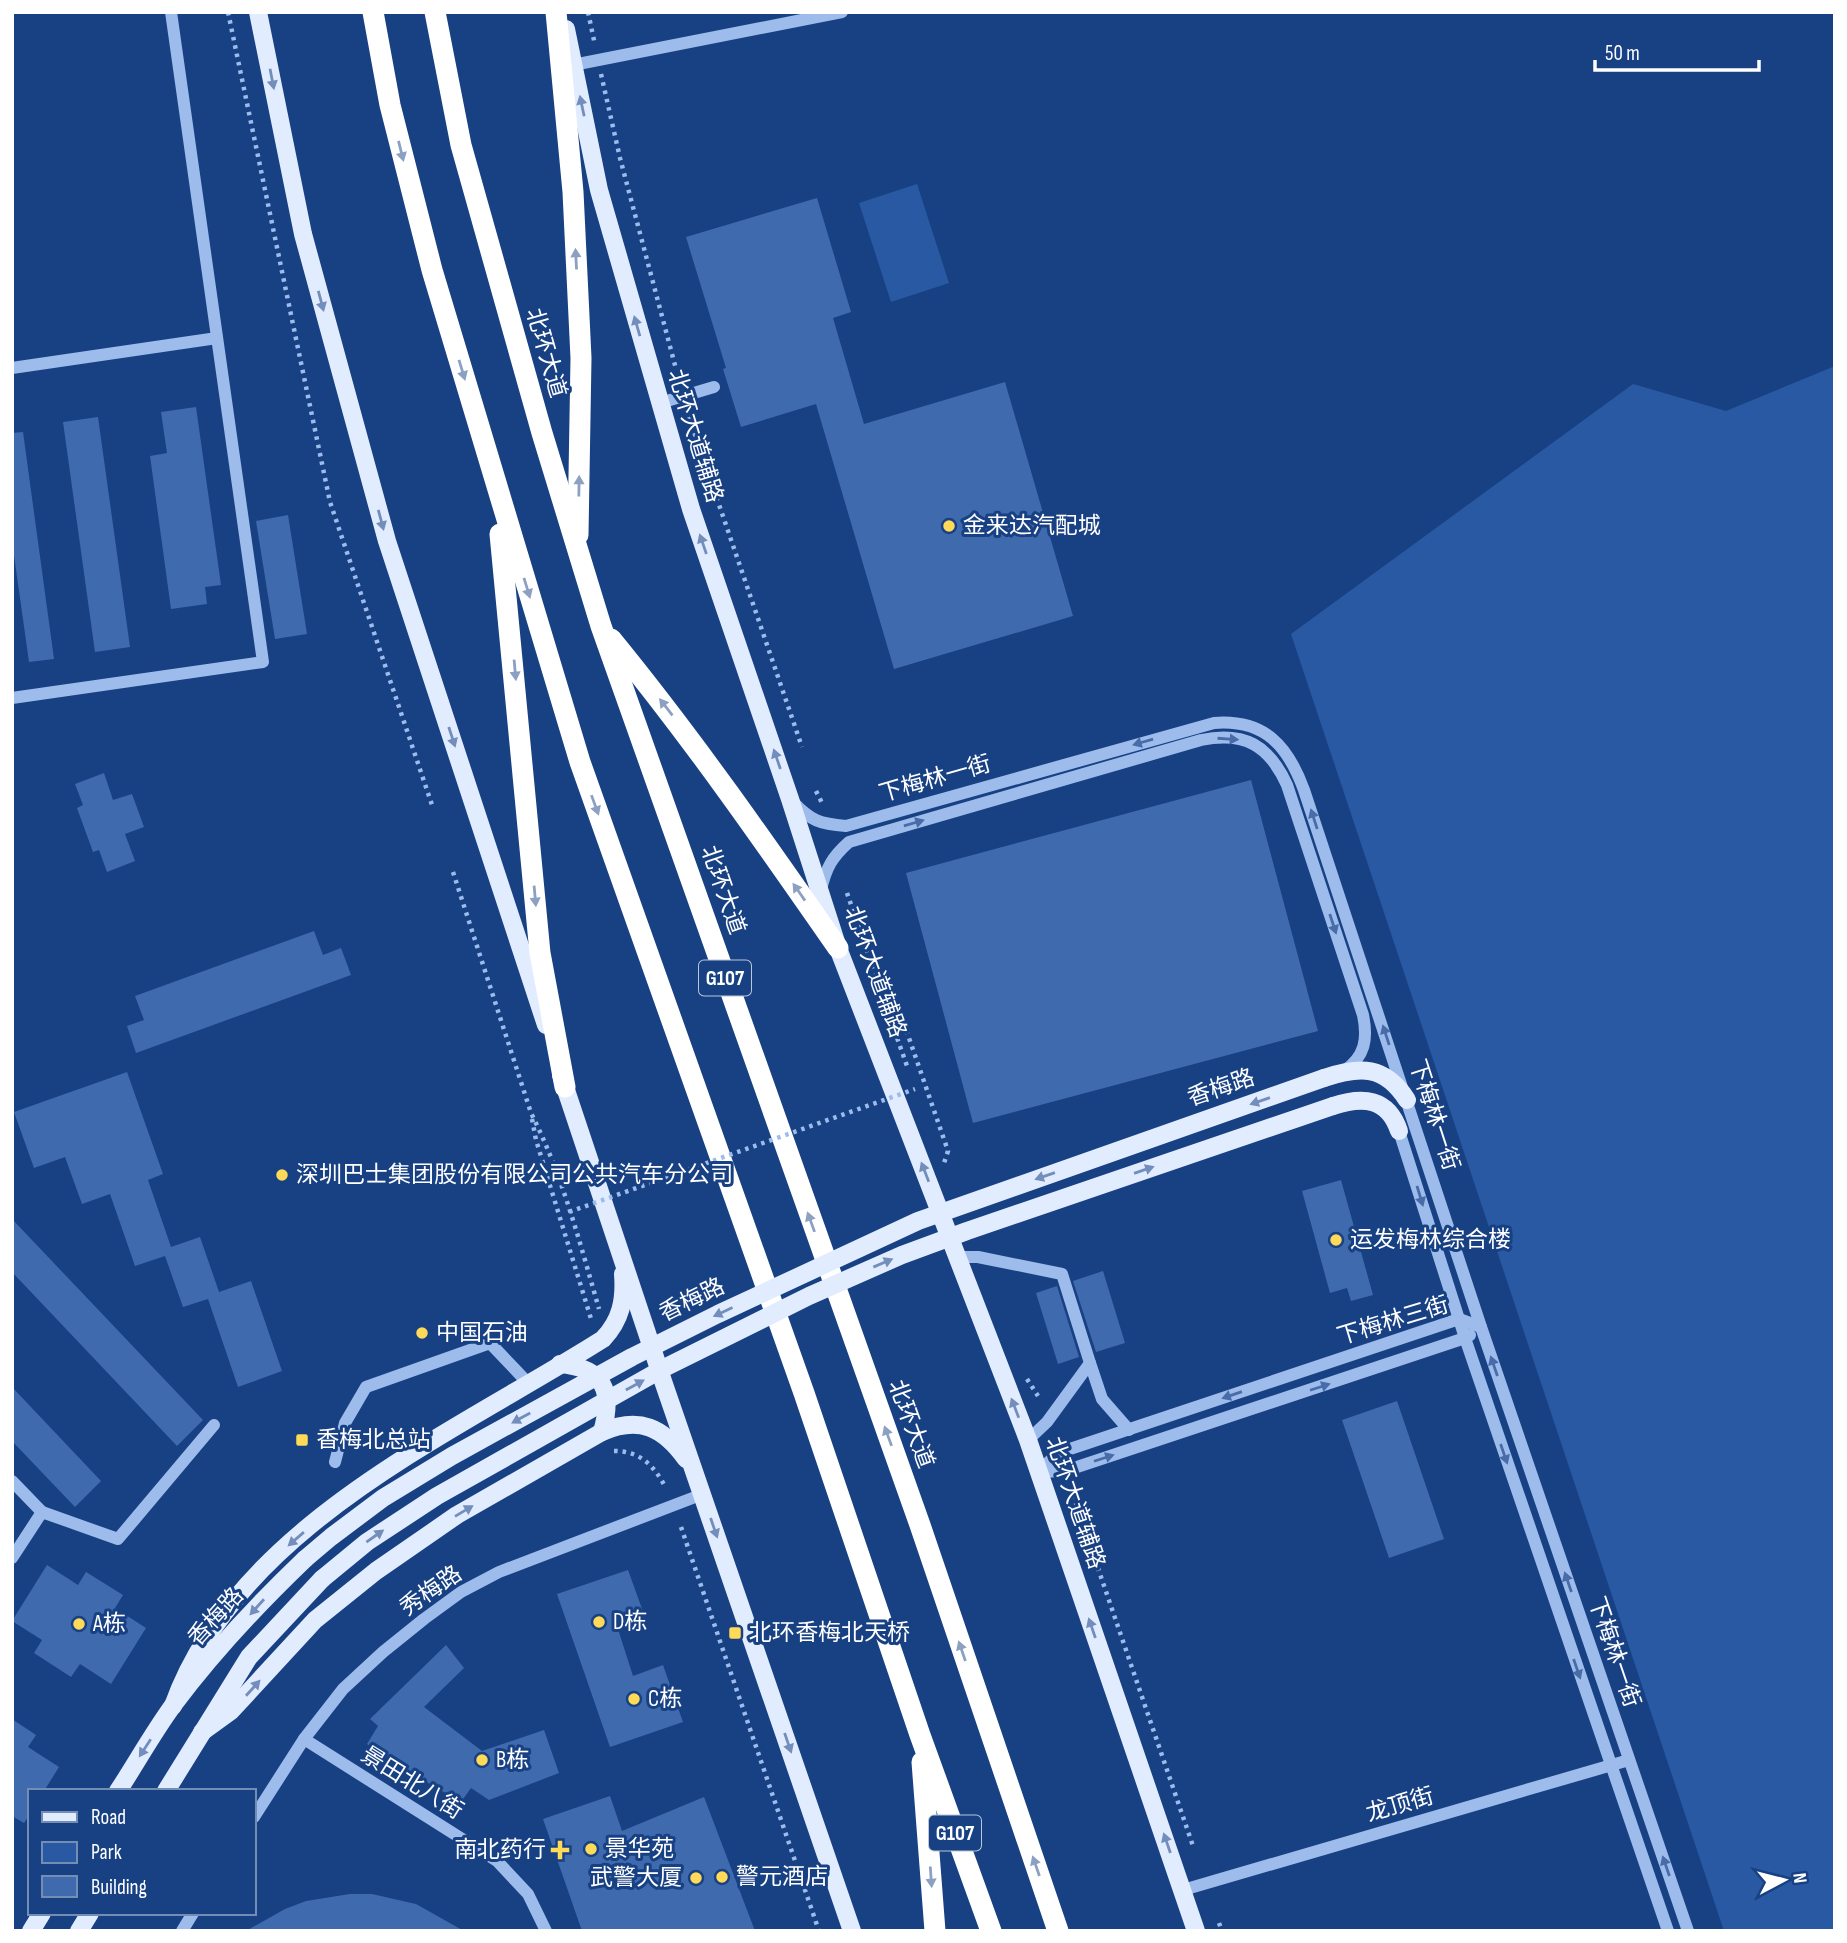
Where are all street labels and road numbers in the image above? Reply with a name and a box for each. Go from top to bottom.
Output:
street label: 北环大道 [520,305,572,401]
street label: 北环大道辅路 [661,366,729,506]
street label: 下梅林一街 [876,750,994,808]
street label: 北环大道 [695,842,751,938]
street label: 北环大道辅路 [838,902,912,1042]
road number: G107 [699,960,751,996]
street label: 下梅林一街 [1403,1056,1465,1174]
street label: 香梅路 [1184,1064,1258,1112]
street label: 香梅路 [655,1272,729,1328]
street label: 下梅林三街 [1334,1291,1452,1351]
street label: 北环大道 [882,1376,940,1472]
street label: 北环大道辅路 [1039,1433,1111,1573]
street label: 秀梅路 [395,1560,467,1622]
street label: 香梅路 [183,1582,249,1652]
street label: 下梅林一街 [1582,1593,1646,1711]
street label: 景田北八街 [356,1741,468,1825]
street label: 龙顶街 [1363,1782,1437,1828]
road number: G107 [929,1815,981,1850]

